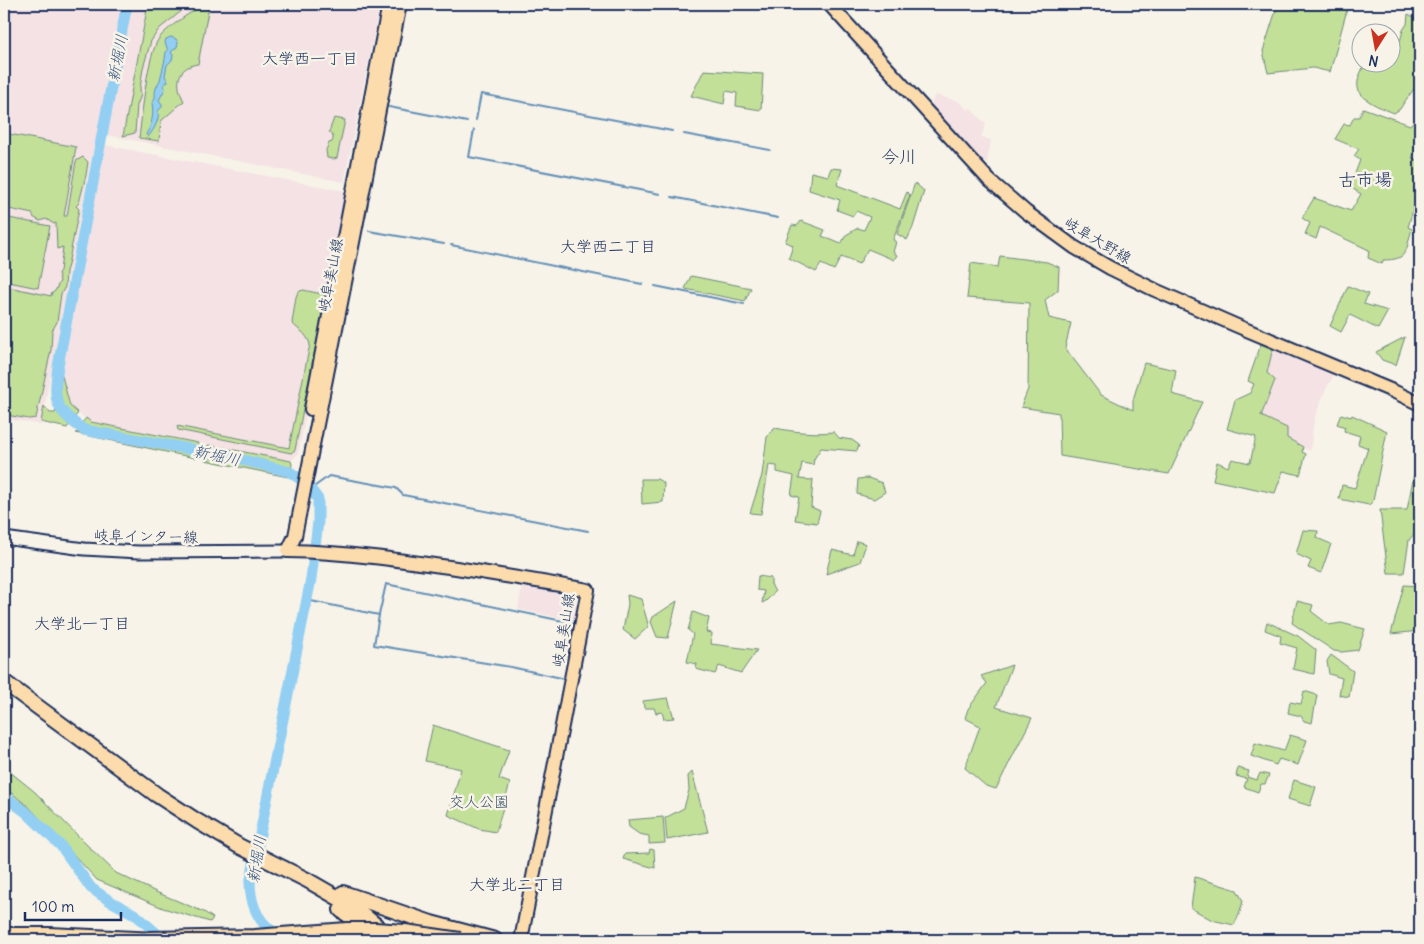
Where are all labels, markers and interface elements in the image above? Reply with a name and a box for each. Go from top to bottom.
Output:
north arrow [1352,22,1402,72]
water label: 新堀川 [103,33,131,83]
district label: 大学西一丁目 [262,48,358,68]
text: N [1367,51,1380,71]
district label: 今川 [881,145,917,168]
district label: 古市場 [1338,168,1392,191]
street label: 岐阜大野線 [1061,213,1135,267]
street label: 岐阜美山線 [314,236,346,314]
district label: 大学西二丁目 [560,236,656,256]
water label: 新堀川 [191,440,243,470]
street label: 岐阜インター線 [94,526,198,546]
street label: 岐阜美山線 [548,591,578,669]
district label: 大学北一丁目 [34,613,130,633]
park label: 交人公園 [449,792,509,811]
water label: 新堀川 [242,834,270,884]
district label: 大学北二丁目 [469,874,565,894]
scale bar [25,889,121,921]
text: 100 m [32,897,74,916]

